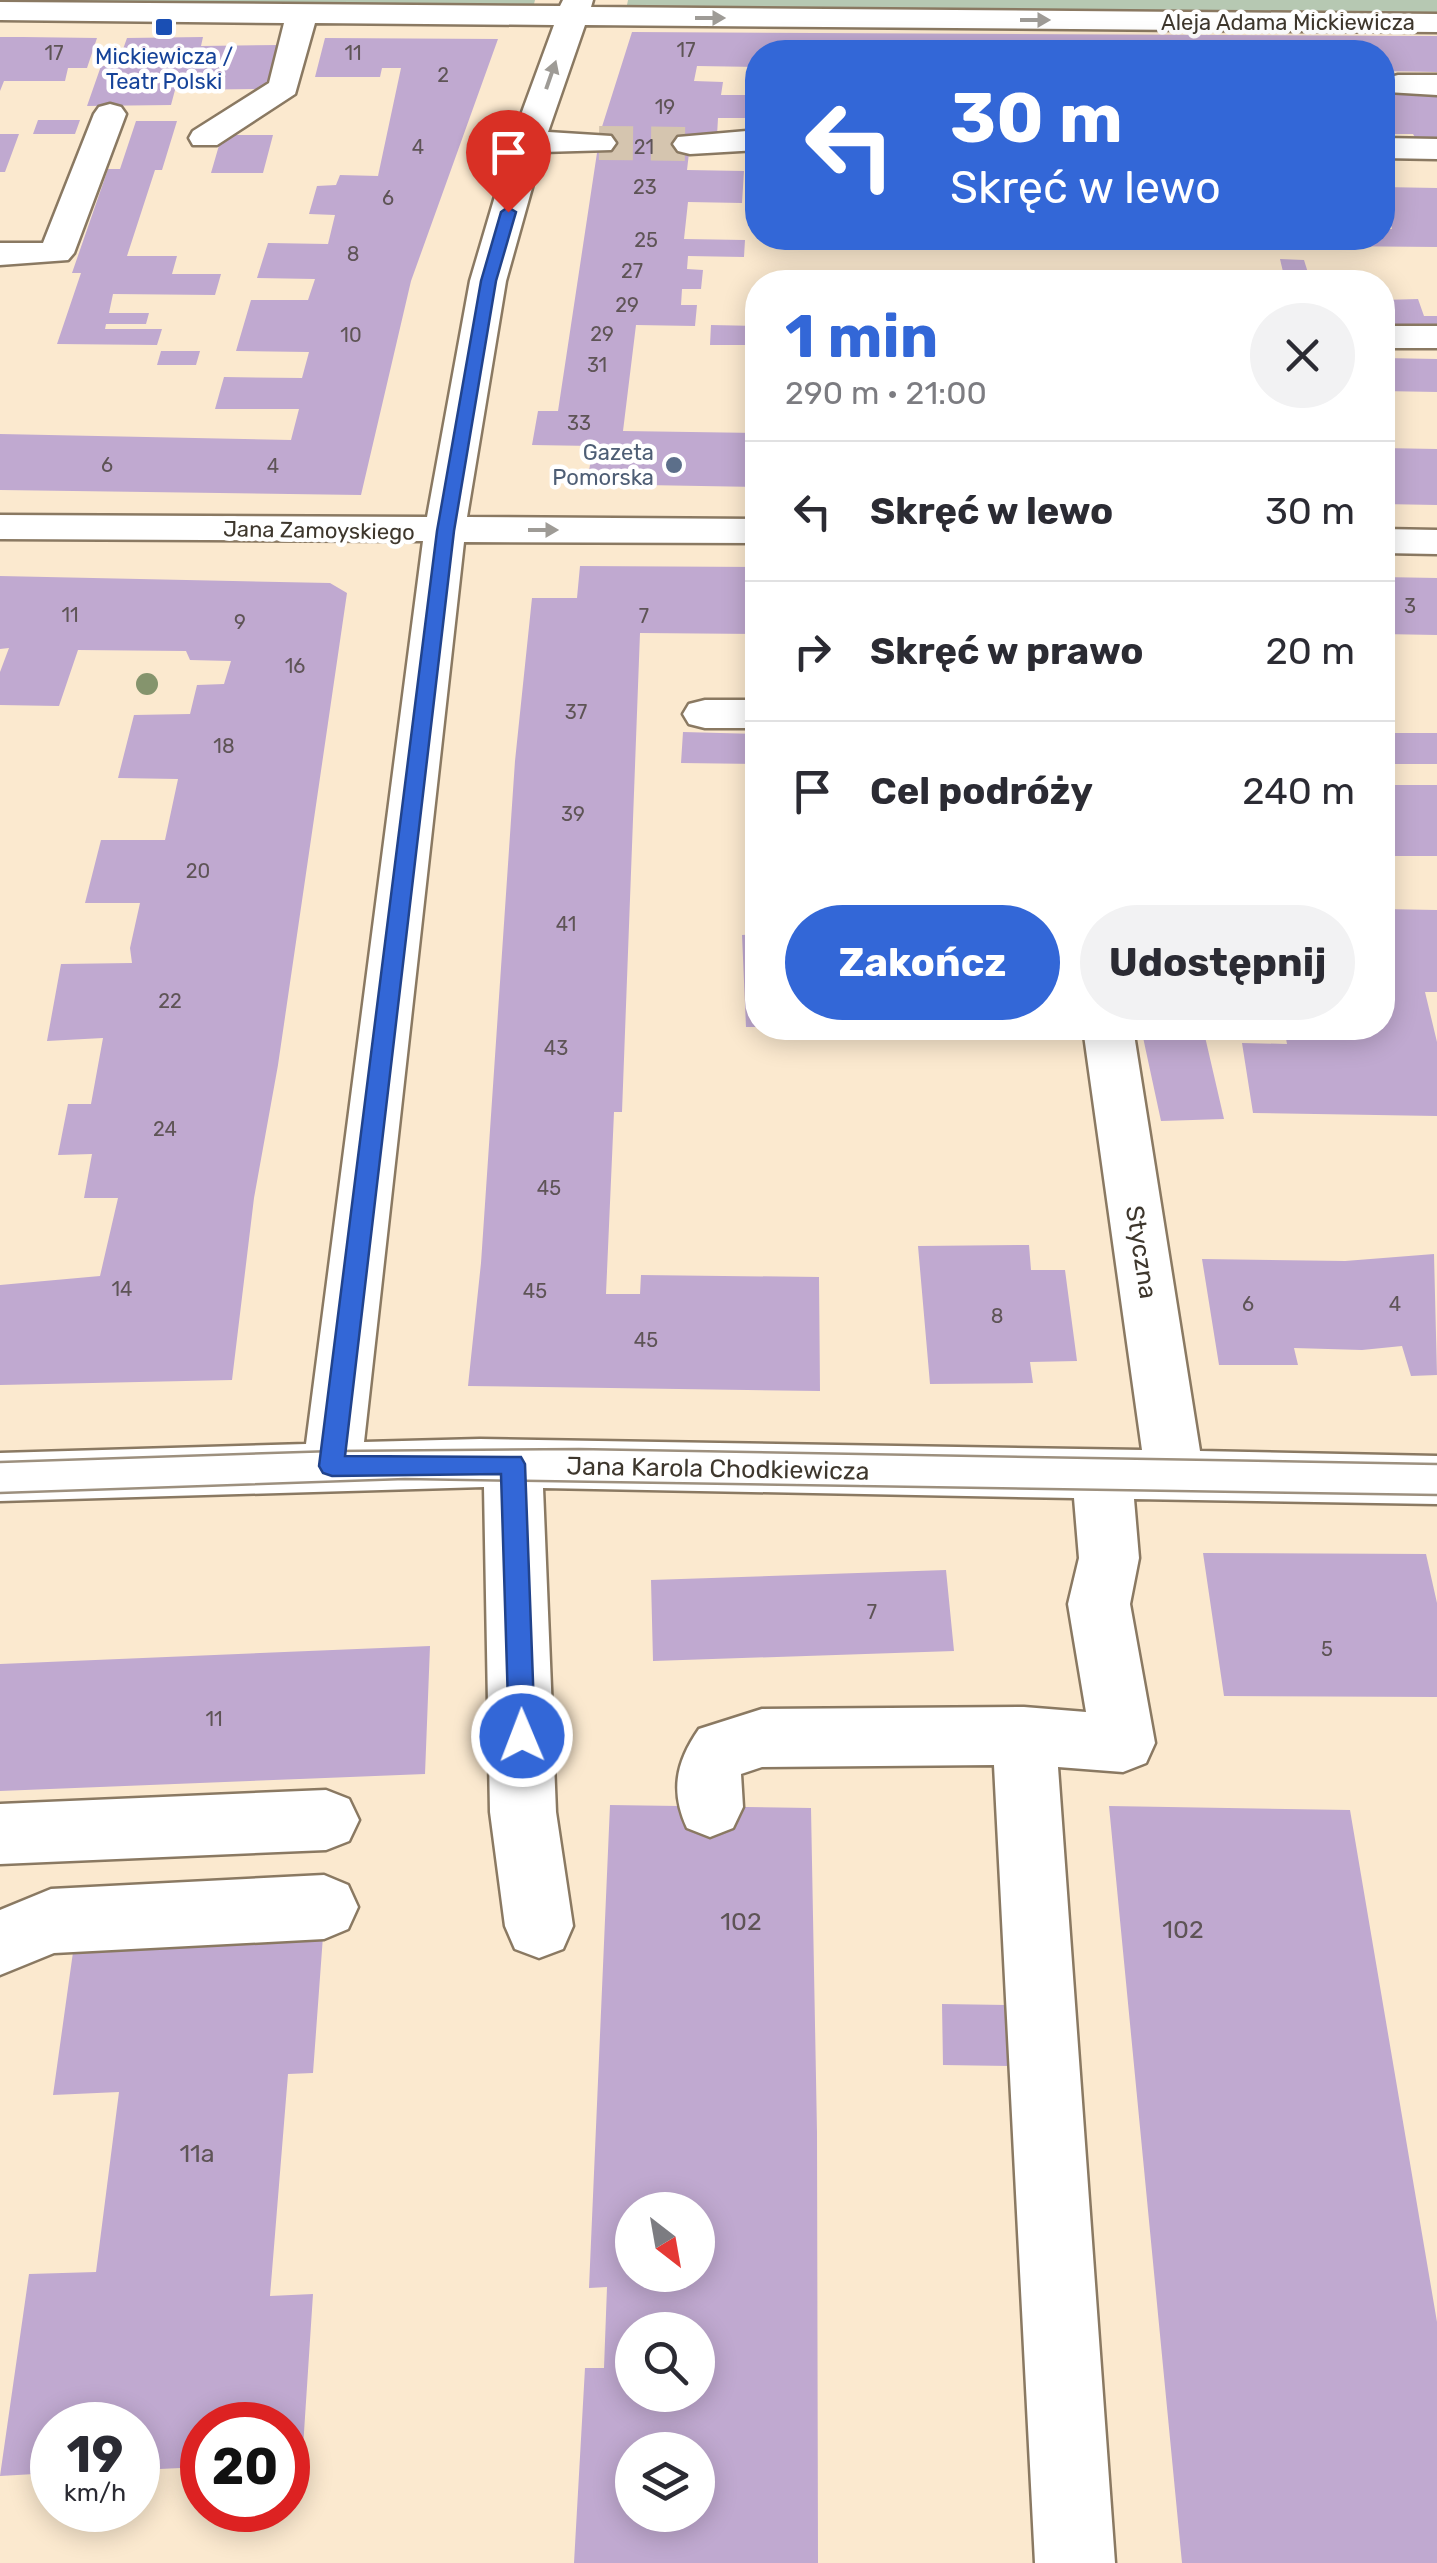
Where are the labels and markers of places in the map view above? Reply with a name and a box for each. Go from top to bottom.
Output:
marker: Mickiewicza / Teatr Polski [153,16,175,38]
place label: Mickiewicza / Teatr Polski [95,43,233,95]
pin [466,110,551,213]
place label: Gazeta Pomorska [552,439,654,491]
marker: Gazeta Pomorska [663,454,685,476]

